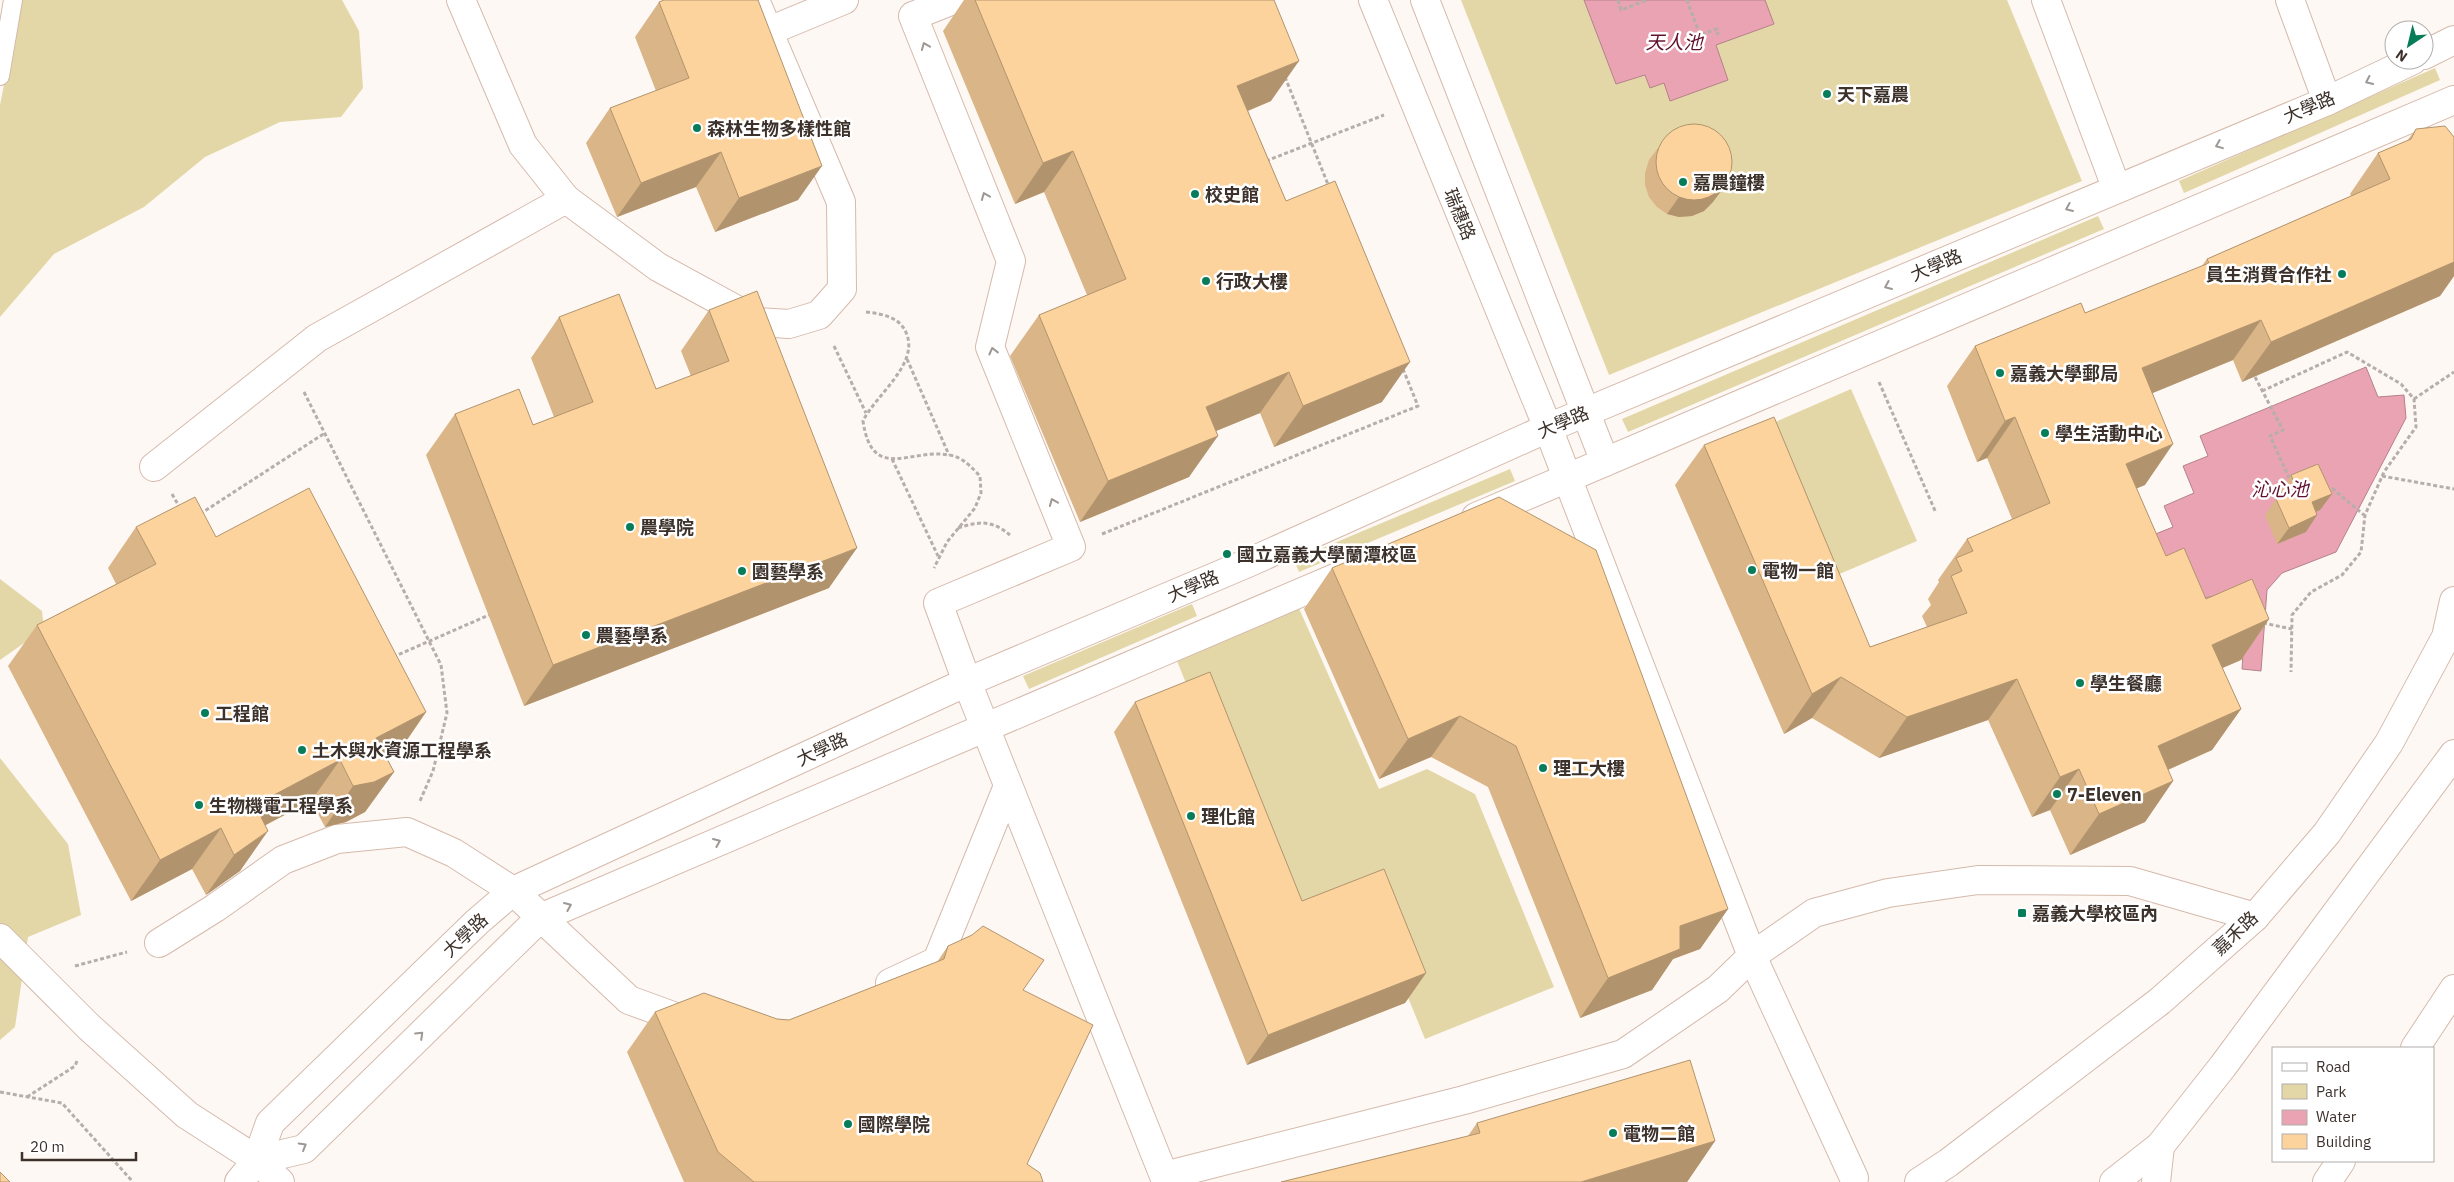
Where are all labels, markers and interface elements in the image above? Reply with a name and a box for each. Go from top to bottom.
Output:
north arrow [2384,20,2434,70]
water label: 天人池 [1645,30,1704,54]
one-way arrow [920,42,930,50]
text: N [2392,45,2411,66]
one-way arrow [2365,75,2374,85]
place label: 天下嘉農 [1837,83,1909,106]
street label: 大學路 [2280,86,2338,128]
marker: 天下嘉農 [1821,88,1833,100]
place label: 森林生物多樣性館 [707,117,851,140]
marker: 森林生物多樣性館 [691,122,703,134]
one-way arrow [2215,138,2224,149]
place label: 嘉農鐘樓 [1693,171,1765,194]
marker: 嘉農鐘樓 [1677,176,1689,188]
place label: 校史館 [1205,183,1259,206]
street label: 瑞穗路 [1439,185,1481,243]
marker: 校史館 [1189,188,1201,200]
one-way arrow [981,193,991,201]
one-way arrow [2065,201,2074,212]
street label: 大學路 [1907,244,1965,286]
place label: 員生消費合作社 [2206,263,2332,286]
marker: 員生消費合作社 [2336,268,2348,280]
place label: 行政大樓 [1216,270,1288,293]
marker: 行政大樓 [1200,275,1212,287]
one-way arrow [1884,279,1893,290]
one-way arrow [988,347,999,355]
place label: 嘉義大學郵局 [2010,362,2118,385]
marker: 嘉義大學郵局 [1994,367,2006,379]
street label: 大學路 [1534,401,1592,443]
place label: 學生活動中心 [2055,422,2163,445]
marker: 學生活動中心 [2039,427,2051,439]
water label: 沁心池 [2251,477,2310,501]
one-way arrow [1049,498,1059,507]
place label: 農學院 [640,516,694,539]
marker: 農學院 [624,521,636,533]
place label: 國立嘉義大學蘭潭校區 [1237,543,1417,566]
marker: 國立嘉義大學蘭潭校區 [1221,548,1233,560]
place label: 電物一館 [1762,559,1834,582]
place label: 園藝學系 [752,560,824,583]
marker: 電物一館 [1746,564,1758,576]
marker: 園藝學系 [736,565,748,577]
street label: 大學路 [1164,565,1222,607]
place label: 農藝學系 [596,624,668,647]
marker: 農藝學系 [580,629,592,641]
place label: 學生餐廳 [2090,672,2162,695]
marker: 學生餐廳 [2074,677,2086,689]
place label: 工程館 [215,702,269,725]
marker: 工程館 [199,707,211,719]
street label: 大學路 [793,727,851,771]
place label: 土木與水資源工程學系 [312,739,492,762]
marker: 土木與水資源工程學系 [296,744,308,756]
place label: 理工大樓 [1553,757,1625,780]
marker: 理工大樓 [1537,762,1549,774]
place label: 7-Eleven [2067,783,2142,806]
marker: 7-Eleven [2051,788,2063,800]
place label: 生物機電工程學系 [209,794,353,817]
marker: 生物機電工程學系 [193,799,205,811]
place label: 理化館 [1201,805,1255,828]
marker: 理化館 [1185,810,1197,822]
one-way arrow [712,837,721,848]
one-way arrow [563,901,572,912]
place label: 嘉義大學校區內 [2032,902,2158,925]
street label: 嘉禾路 [2207,906,2263,960]
marker: 嘉義大學校區內 [2016,907,2028,919]
street label: 大學路 [437,908,493,962]
one-way arrow [415,1031,424,1040]
legend [2272,1047,2434,1162]
text: Road [2316,1057,2351,1076]
text: Park [2316,1082,2346,1101]
text: Water [2316,1107,2357,1126]
place label: 國際學院 [858,1113,930,1136]
marker: 國際學院 [842,1118,854,1130]
place label: 電物二館 [1623,1122,1695,1145]
marker: 電物二館 [1607,1127,1619,1139]
scale bar [22,1130,136,1162]
text: Building [2316,1132,2371,1151]
text: 20 m [30,1137,65,1156]
one-way arrow [298,1143,307,1153]

